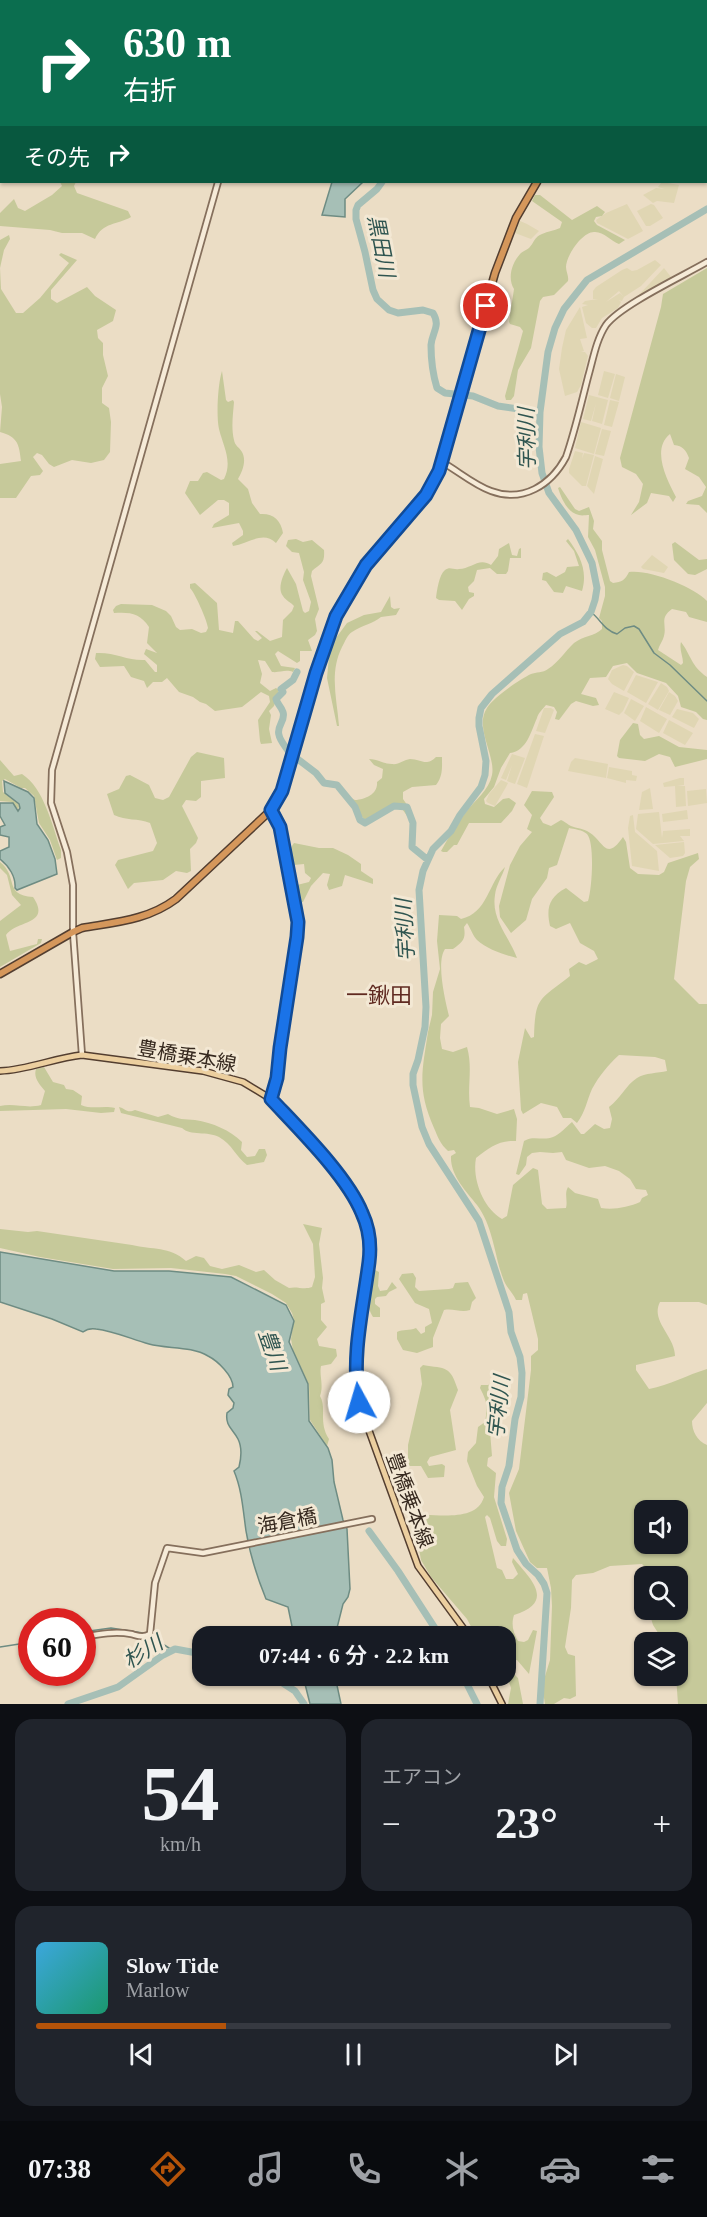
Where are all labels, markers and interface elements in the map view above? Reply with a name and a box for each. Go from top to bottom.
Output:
text: 630 m [123,20,232,66]
icon: right [24,24,102,102]
text: 右折 [123,76,177,106]
icon: right [102,138,135,171]
text: その先 [24,145,90,170]
water label: 黒田川 [363,213,399,281]
pin [460,280,511,331]
icon: arrive [469,289,502,322]
water label: 宇利川 [514,405,540,471]
water label: 宇利川 [391,896,419,962]
district label: 一鍬田 [346,983,412,1008]
street label: 豊橋乗本線 [136,1036,238,1076]
water label: 豊川 [254,1326,291,1376]
position arrow [327,1370,391,1434]
water label: 宇利川 [484,1372,514,1440]
street label: 豊橋乗本線 [383,1449,437,1551]
map controls [634,1500,688,1686]
button: sound [634,1500,688,1554]
street label: 海倉橋 [255,1504,319,1538]
button: search [634,1566,688,1620]
speed limit sign: 60 [18,1608,96,1686]
water label: 杉川 [119,1630,169,1673]
button: layers [634,1632,688,1686]
text: 07:44 · 6 分 · 2.2 km [259,1643,449,1668]
text: 54 [142,1750,220,1837]
text: エアコン [382,1766,462,1788]
text: 23° [495,1798,558,1848]
text: − [382,1806,401,1842]
text: + [652,1806,671,1842]
text: km/h [160,1833,201,1855]
text: Slow Tide [126,1953,219,1978]
text: Marlow [126,1979,189,2001]
icon: previous [125,2038,158,2071]
icon: pause [337,2038,370,2071]
icon: next [549,2038,582,2071]
icon: directions [147,2148,189,2190]
icon: music [245,2148,287,2190]
icon: phone [343,2148,385,2190]
icon: climate [441,2148,483,2190]
icon: car [539,2148,581,2190]
icon: filters [637,2148,679,2190]
text: 07:38 [28,2154,91,2184]

